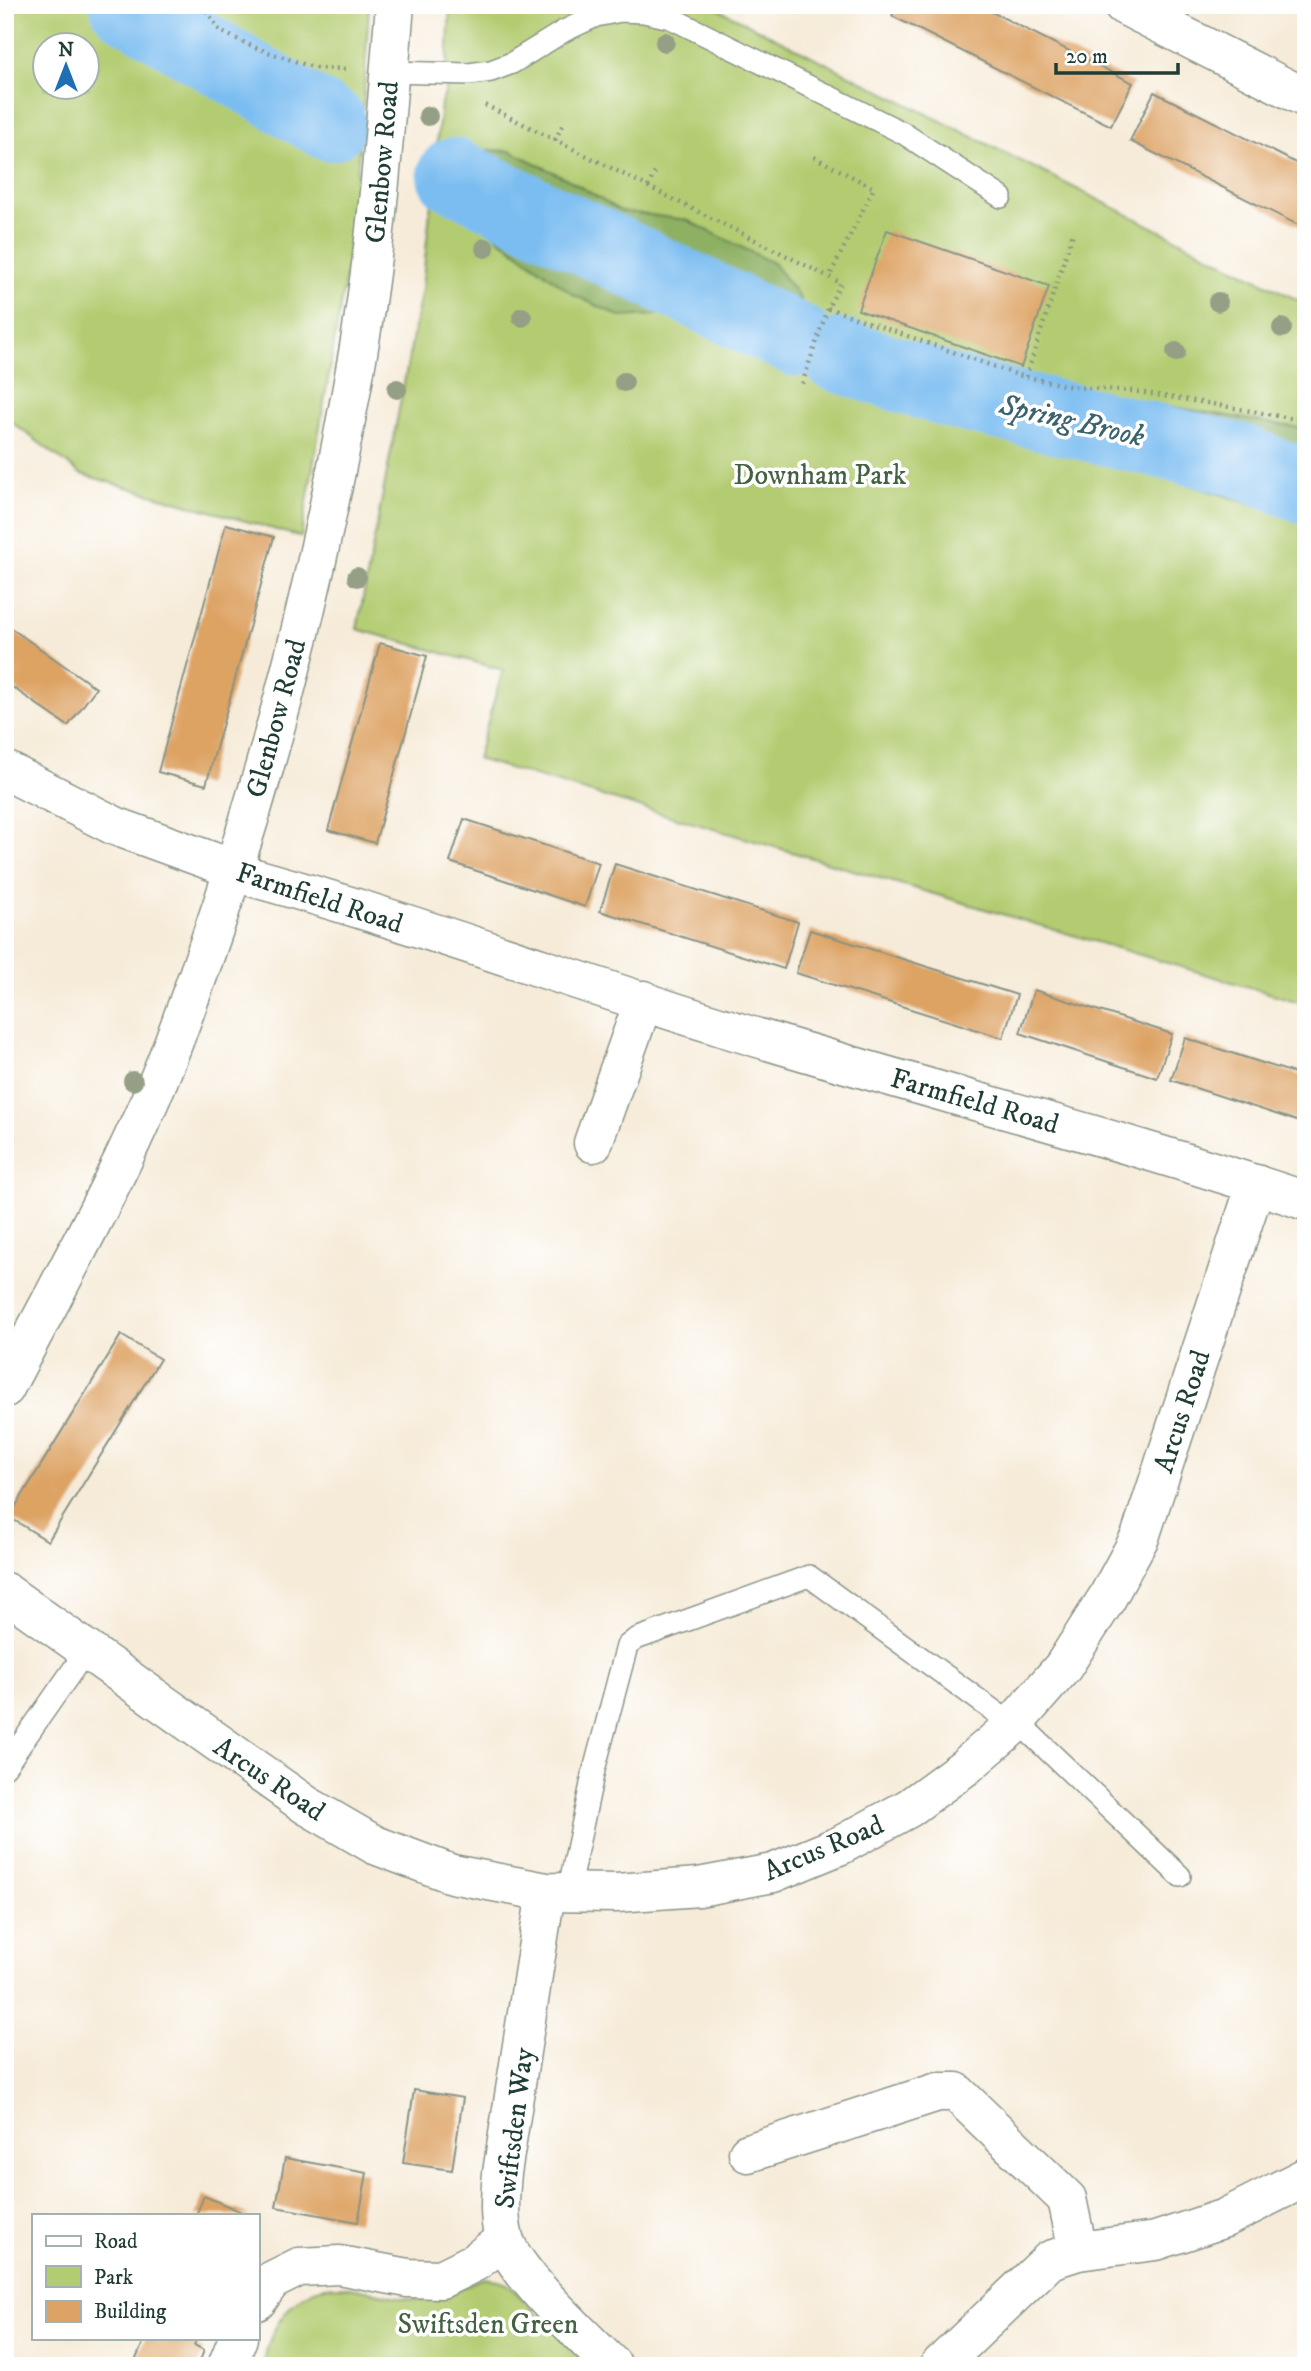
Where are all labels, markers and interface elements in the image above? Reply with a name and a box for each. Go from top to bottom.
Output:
north arrow [32,32,102,102]
scale bar [1056,32,1178,76]
text: N [58,39,74,62]
text: 20 m [1066,44,1108,70]
street label: Glenbow Road [358,80,407,245]
water label: Spring Brook [995,387,1148,456]
park label: Downham Park [734,458,907,493]
street label: Glenbow Road [238,635,314,801]
street label: Farmfield Road [232,855,407,942]
street label: Farmfield Road [886,1061,1063,1142]
street label: Arcus Road [1146,1346,1219,1477]
street label: Arcus Road [207,1729,332,1829]
street label: Arcus Road [758,1807,889,1889]
street label: Swiftsden Way [487,2045,542,2211]
legend [32,2214,259,2340]
text: Road [94,2229,138,2255]
text: Park [94,2265,134,2291]
text: Building [94,2299,167,2325]
park label: Swiftsden Green [398,2307,579,2342]

